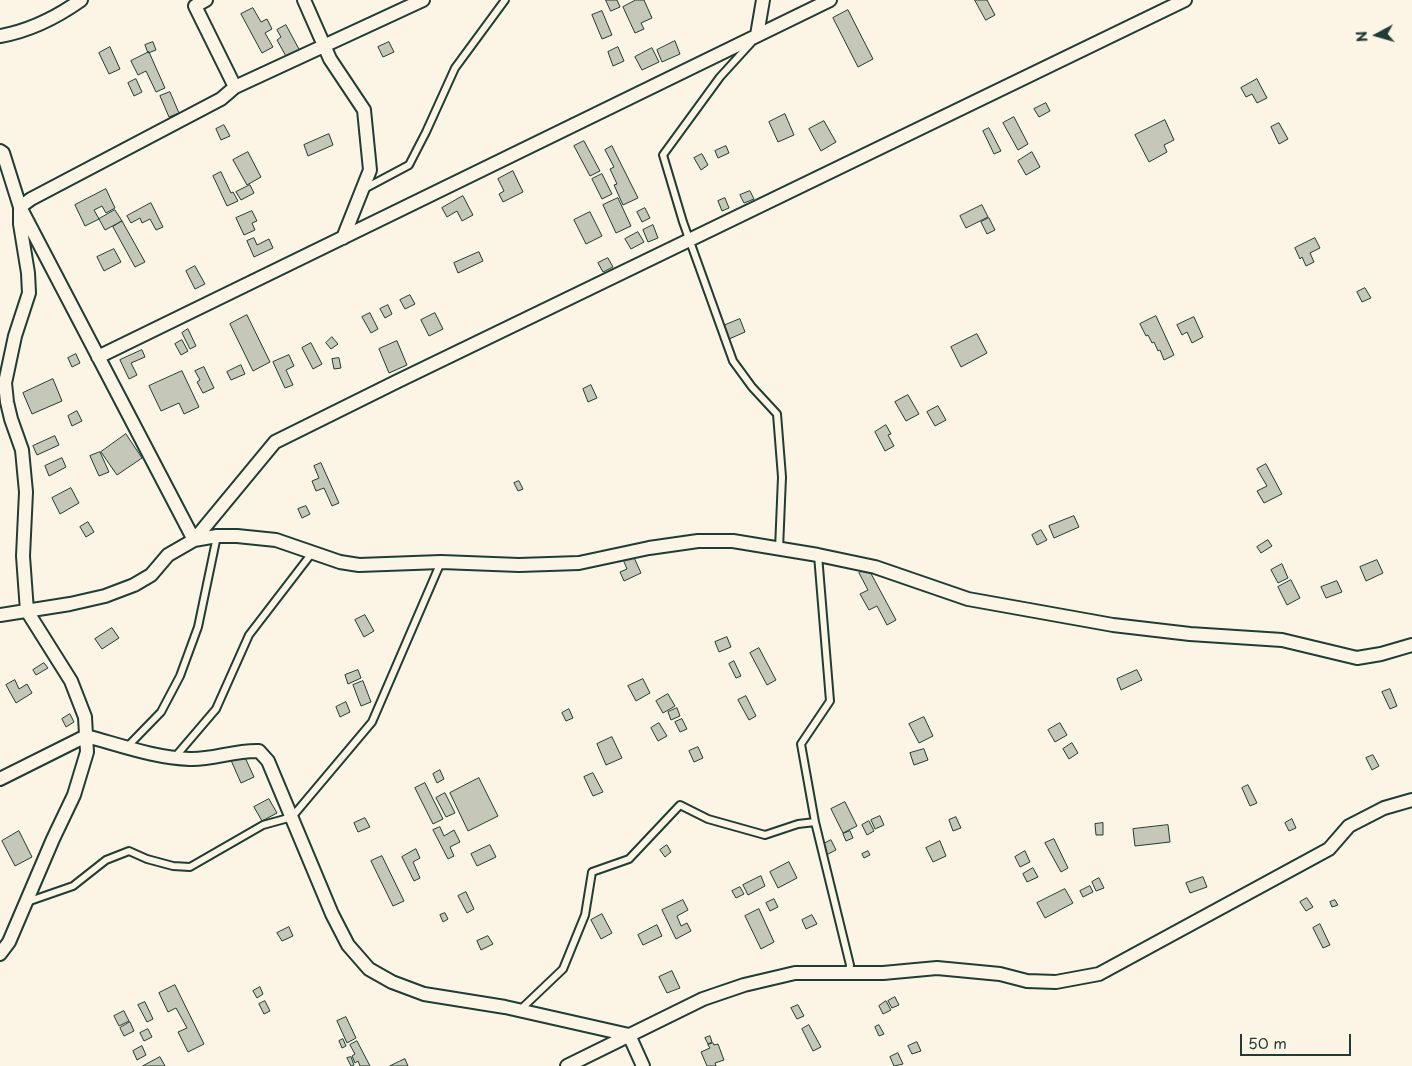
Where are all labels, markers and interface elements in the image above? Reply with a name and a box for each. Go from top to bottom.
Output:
north arrow [1352,10,1402,60]
text: N [1351,30,1373,43]
scale bar [1242,1024,1353,1056]
text: 50 m [1248,1031,1287,1054]

